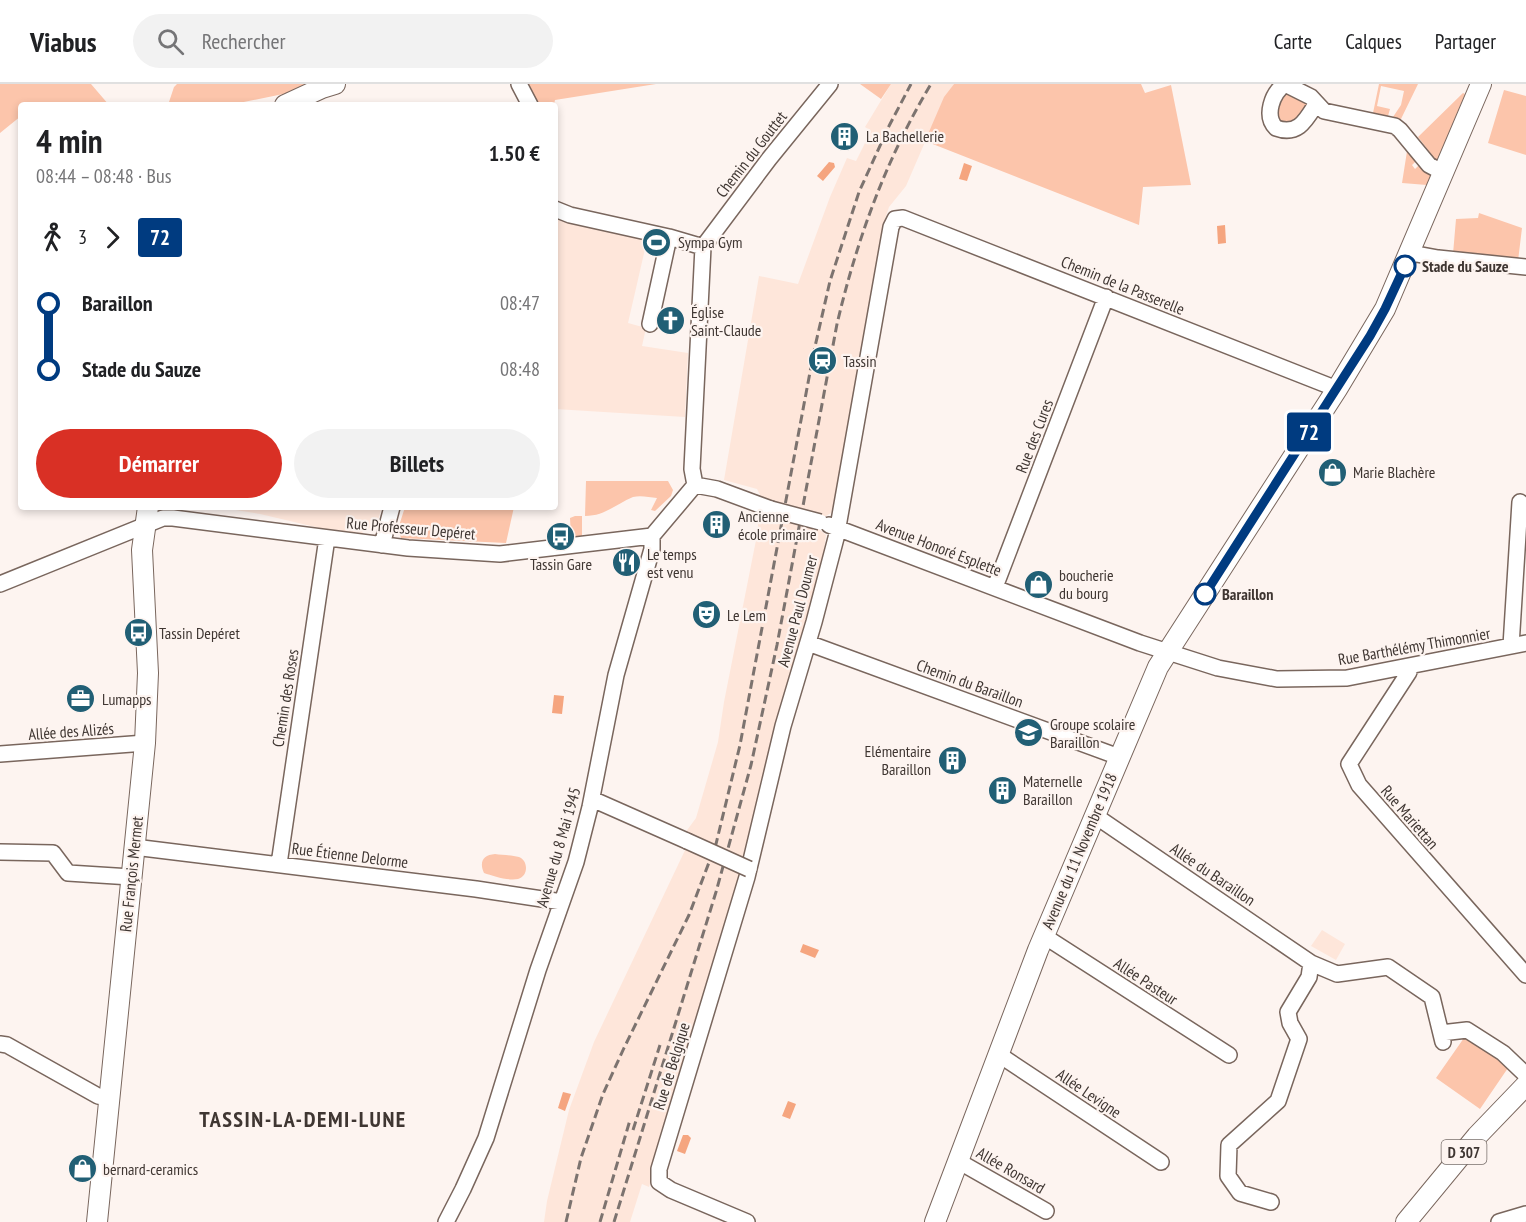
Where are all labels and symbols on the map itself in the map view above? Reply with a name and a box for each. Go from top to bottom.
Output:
street label: Chemin du Gouttet [711,106,791,201]
building icon: La Bachellerie [829,120,861,152]
place label: La Bachellerie [866,126,944,146]
sports icon: Sympa Gym [641,226,673,258]
place label: Sympa Gym [678,232,742,252]
street label: Chemin de la Passerelle [1058,251,1188,319]
marker: Stade du Sauze [1394,255,1416,277]
place label: Stade du Sauze [1422,256,1509,276]
place label: Église Saint-Claude [691,302,761,340]
church icon: Église Saint-Claude [654,305,686,337]
station icon: Tassin [806,345,838,377]
place label: Tassin [843,351,877,371]
street label: Rue des Cures [1011,396,1057,476]
line badge: 72 [1282,412,1336,452]
shop icon: Marie Blachère [1316,456,1348,488]
place label: Marie Blachère [1353,462,1435,482]
place label: Ancienne école primaire [738,506,817,544]
building icon: Ancienne école primaire [701,509,733,541]
street label: Rue Professeur Depéret [346,512,477,544]
street label: Avenue Honoré Esplette [874,514,1004,580]
bus stop icon: Tassin Gare [545,520,577,552]
place label: Le temps est venu [647,544,697,582]
restaurant icon: Le temps est venu [610,547,642,579]
street label: Avenue Paul Doumer [772,552,822,669]
place label: Tassin Gare [530,554,592,574]
place label: boucherie du bourg [1059,565,1114,603]
shop icon: boucherie du bourg [1022,568,1054,600]
marker: Baraillon [1194,583,1216,605]
place label: Baraillon [1222,584,1273,604]
theatre icon: Le Lem [690,599,722,631]
place label: Le Lem [727,605,766,625]
bus stop icon: Tassin Depéret [122,617,154,649]
place label: Tassin Depéret [159,623,240,643]
street label: Rue Barthélémy Thimonnier [1336,623,1492,669]
street label: Chemin des Roses [267,648,303,748]
street label: Chemin du Baraillon [914,654,1026,712]
office icon: Lumapps [65,683,97,715]
place label: Lumapps [102,689,152,709]
place label: Groupe scolaire Baraillon [1050,714,1135,752]
school or university icon: Groupe scolaire Baraillon [1013,717,1045,749]
street label: Allée des Alizés [28,718,114,744]
place label: Elémentaire Baraillon [864,741,931,779]
building icon: Elémentaire Baraillon [936,744,968,776]
street label: Avenue du 11 Novembre 1918 [1037,770,1121,932]
place label: Maternelle Baraillon [1023,771,1083,809]
building icon: Maternelle Baraillon [986,774,1018,806]
street label: Rue Mariettan [1377,781,1443,853]
street label: Avenue du 8 Mai 1945 [531,785,585,909]
street label: Rue François Mermet [115,815,147,933]
street label: Rue Étienne Delorme [291,838,409,872]
street label: Allée du Baraillon [1167,838,1259,910]
street label: Allée Pasteur [1110,953,1182,1009]
street label: Rue de Belgique [648,1020,694,1112]
street label: Allée Levigne [1053,1064,1125,1122]
district label: TASSIN-LA-DEMI-LUNE [199,1105,407,1133]
road number: D 307 [1442,1140,1486,1164]
street label: Allée Ronsard [973,1142,1049,1198]
shop icon: bernard-ceramics [66,1153,98,1185]
place label: bernard-ceramics [103,1159,198,1179]

